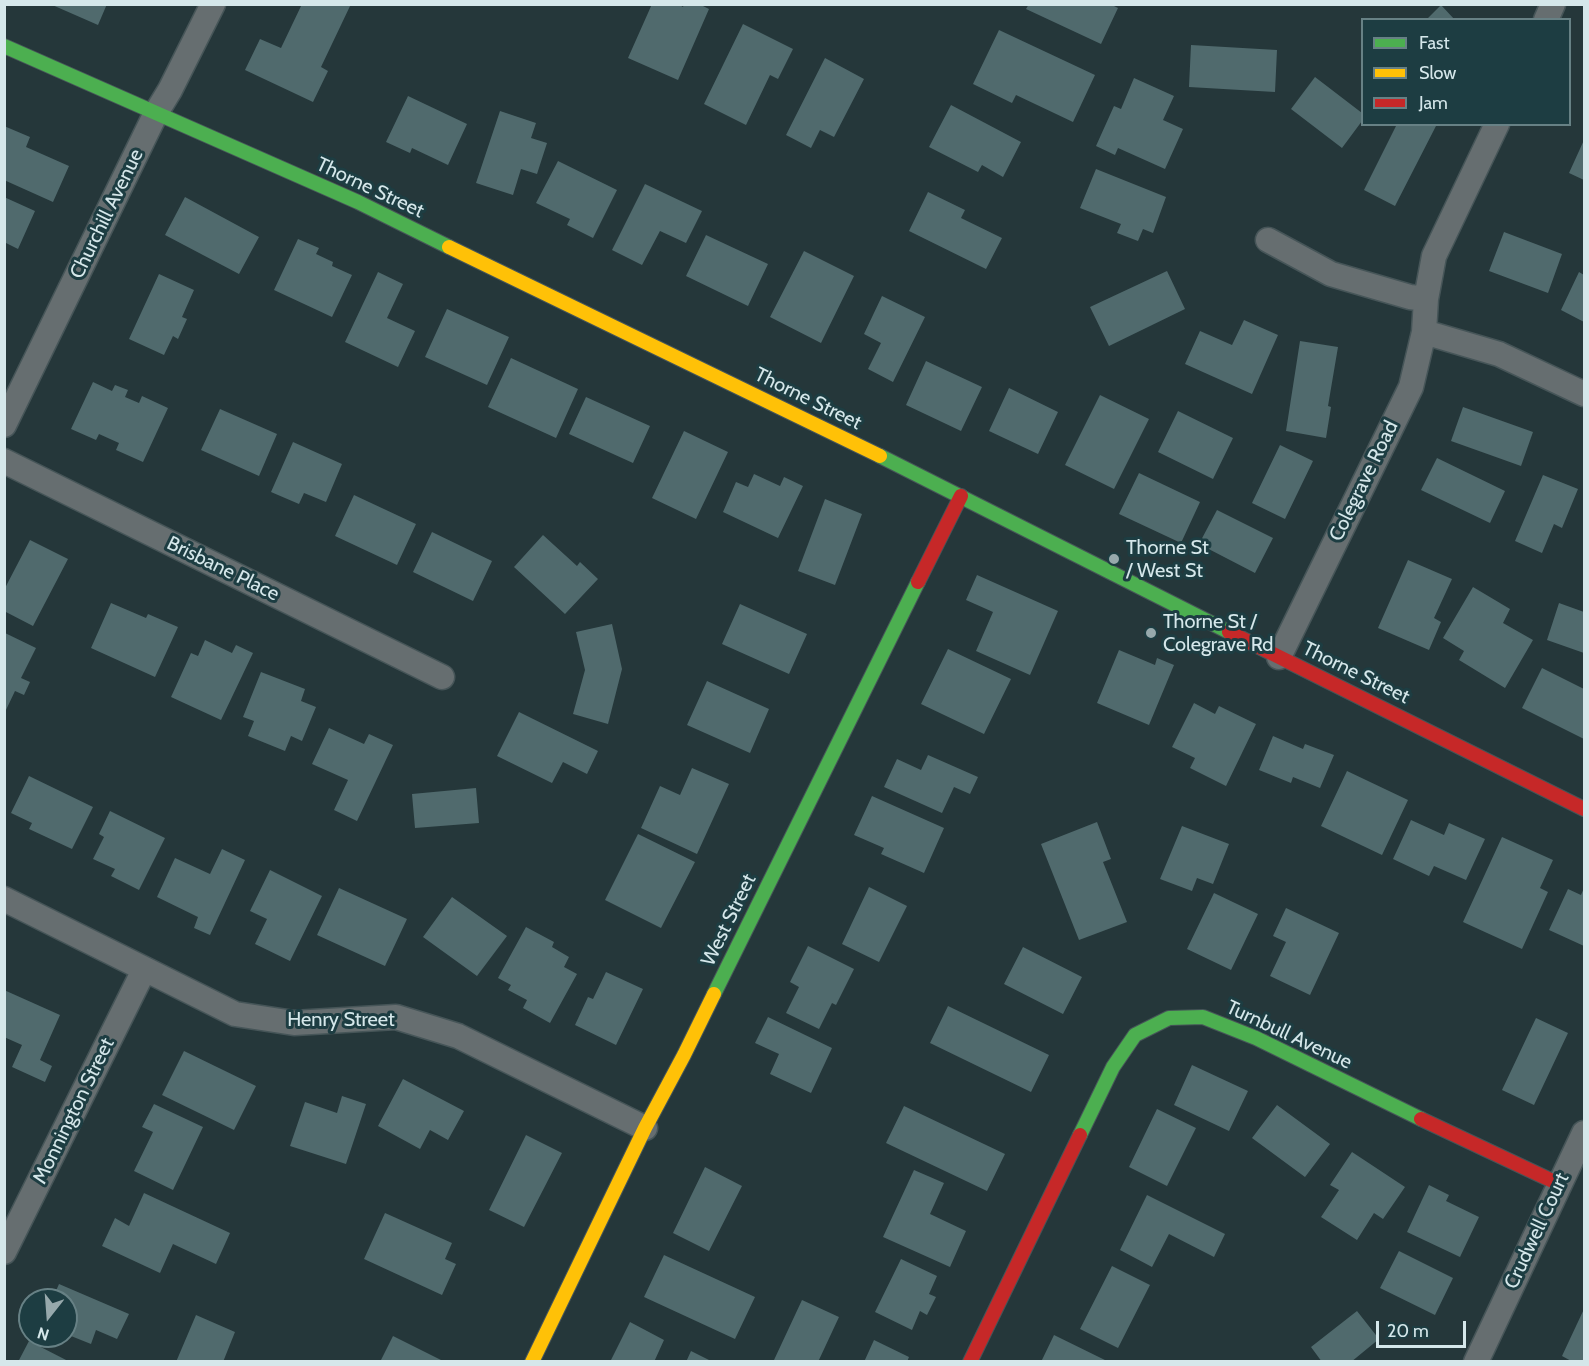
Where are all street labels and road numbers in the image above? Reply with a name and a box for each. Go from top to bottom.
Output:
street label: Churchill Avenue [65,145,149,283]
street label: Thorne Street [312,153,428,223]
street label: Thorne Street [751,363,865,435]
street label: Colegrave Road [1324,417,1404,545]
street label: Brisbane Place [163,531,283,607]
street label: Thorne Street [1299,637,1413,709]
street label: West Street [696,870,762,970]
street label: Turnbull Avenue [1222,995,1356,1075]
street label: Henry Street [287,1008,395,1032]
street label: Monnington Street [28,1034,120,1188]
street label: Crudwell Court [1500,1169,1574,1293]

